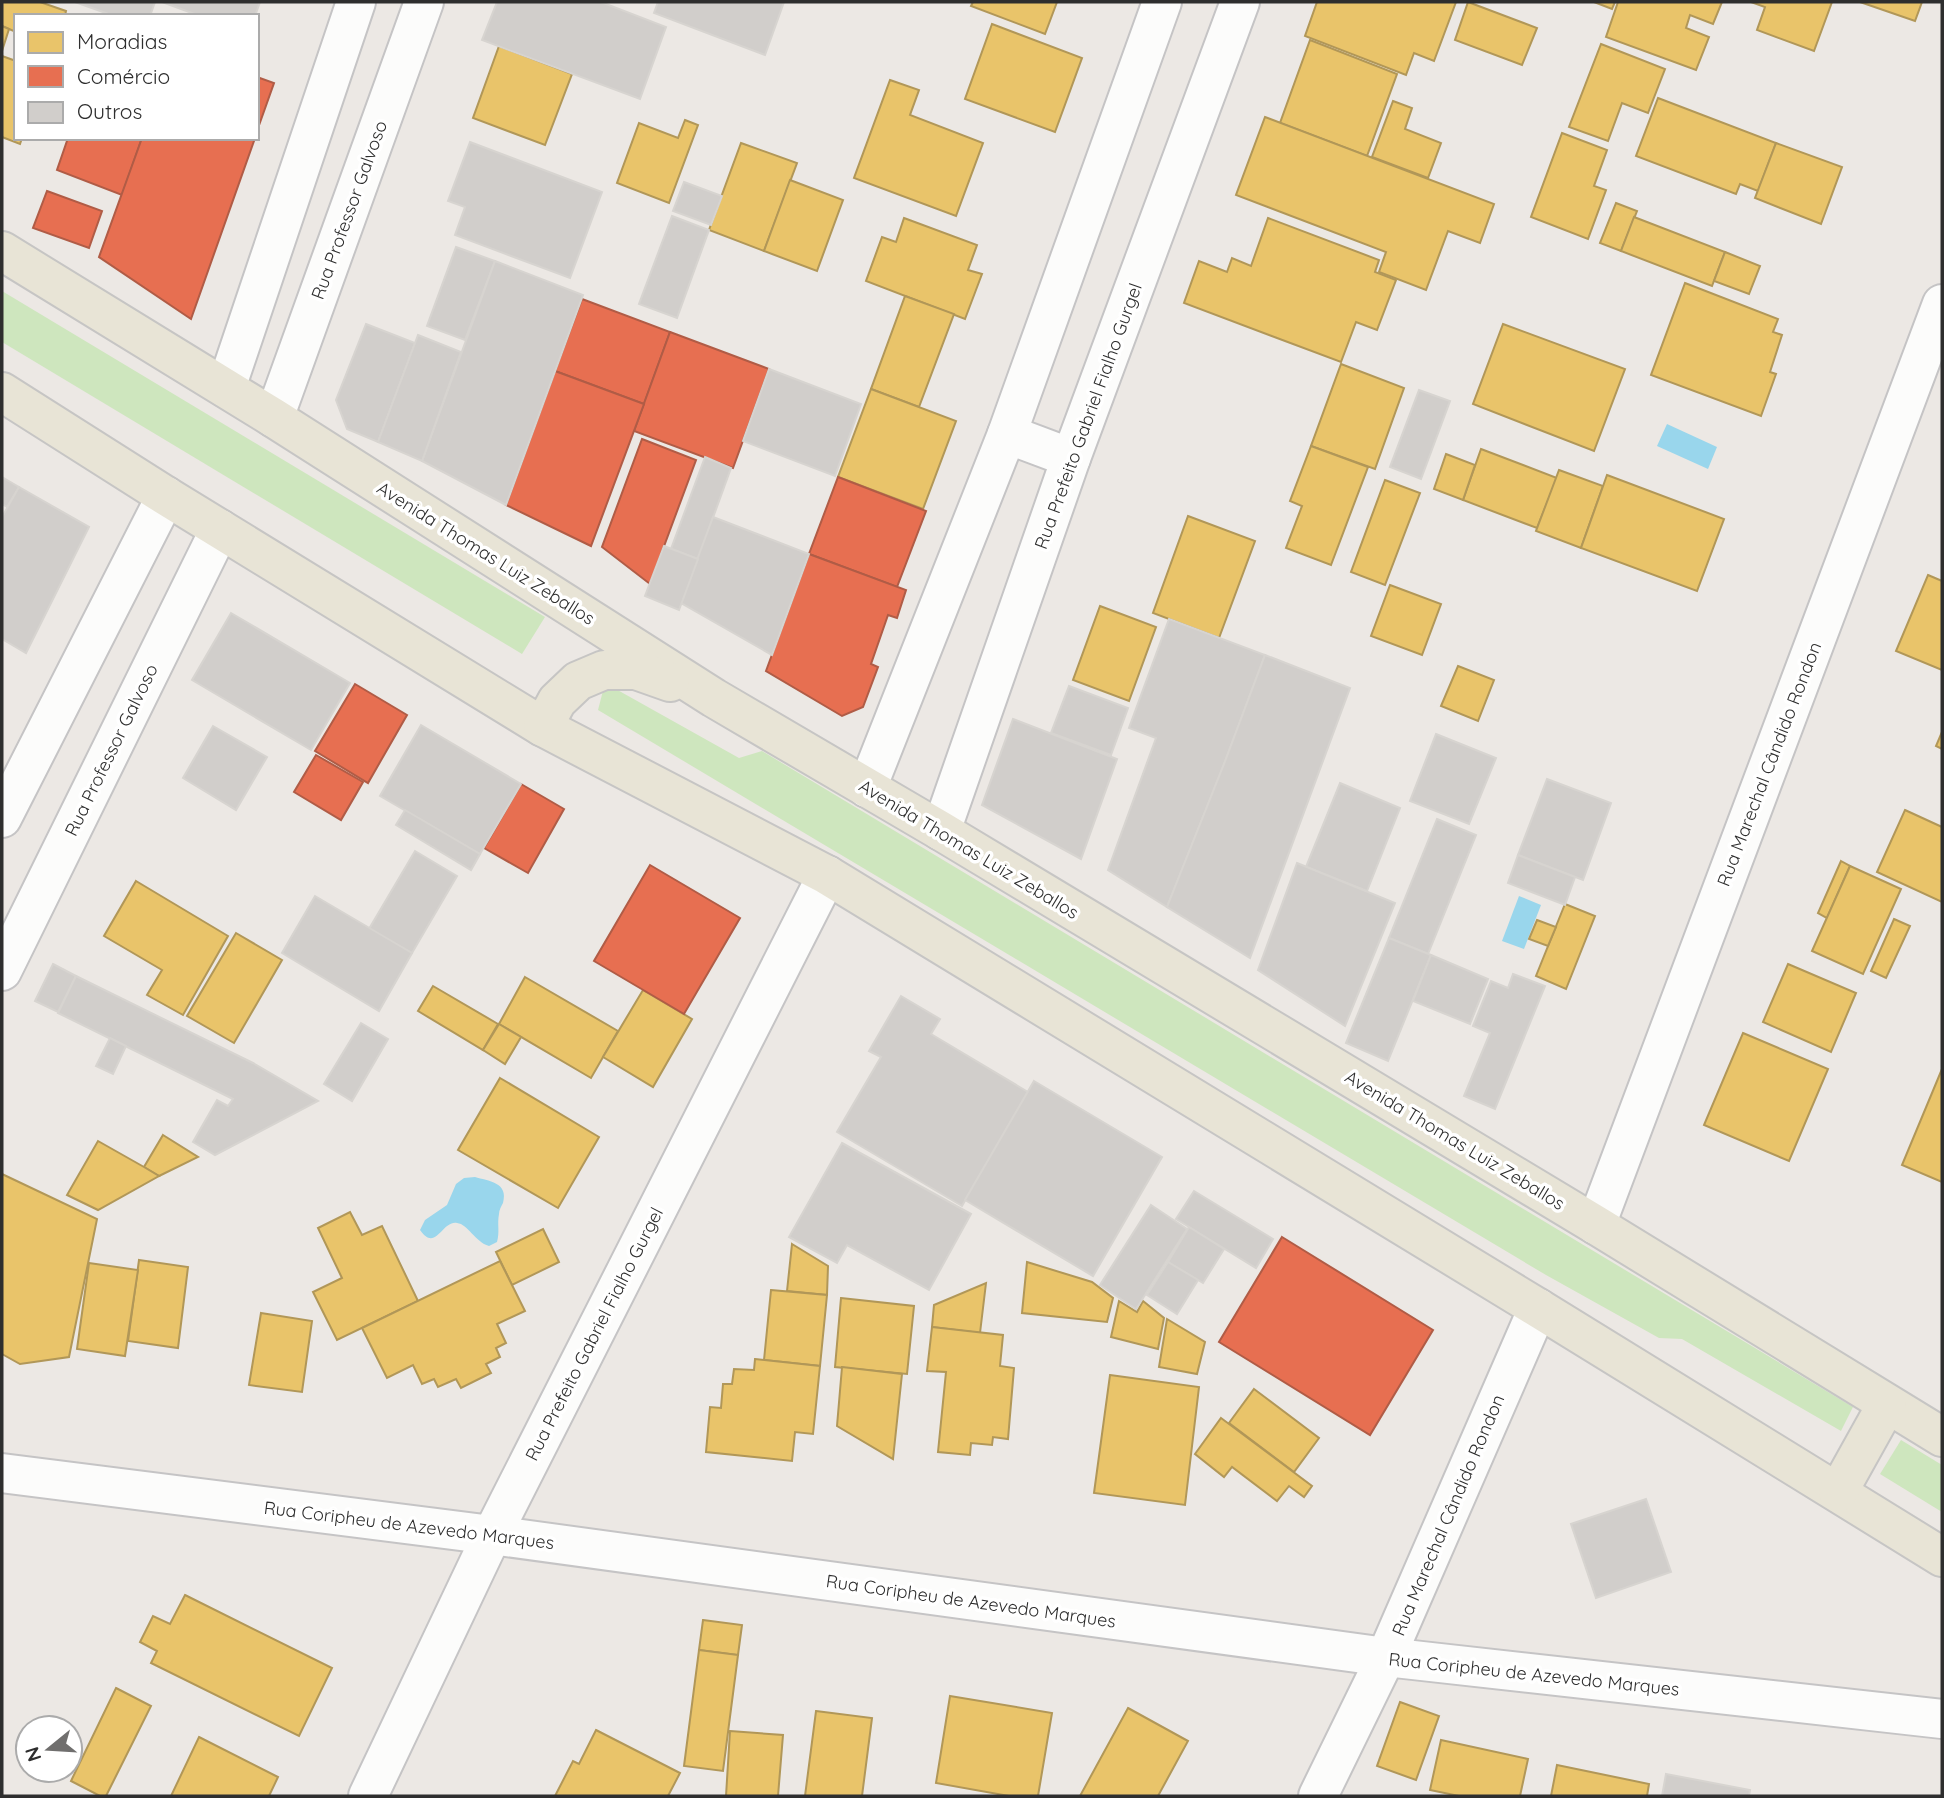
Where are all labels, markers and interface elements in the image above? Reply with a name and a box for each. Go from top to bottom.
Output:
legend [14,14,259,140]
text: Moradias [77,28,167,54]
text: Comércio [77,63,170,89]
text: Outros [77,98,142,124]
street label: Rua Professor Galvoso [306,117,392,303]
street label: Rua Prefeito Gabriel Fialho Gurgel [1029,280,1147,552]
street label: Avenida Thomas Luiz Zeballos [373,476,599,630]
street label: Rua Marechal Cândido Rondon [1712,639,1826,889]
street label: Rua Professor Galvoso [59,660,163,840]
street label: Avenida Thomas Luiz Zeballos [855,774,1083,924]
street label: Avenida Thomas Luiz Zeballos [1341,1065,1569,1215]
street label: Rua Prefeito Gabriel Fialho Gurgel [520,1203,668,1465]
street label: Rua Marechal Cândido Rondon [1387,1391,1509,1639]
street label: Rua Coripheu de Azevedo Marques [263,1496,555,1554]
street label: Rua Coripheu de Azevedo Marques [825,1569,1117,1633]
street label: Rua Coripheu de Azevedo Marques [1387,1647,1681,1701]
north arrow [14,1714,84,1784]
text: N [19,1744,46,1765]

